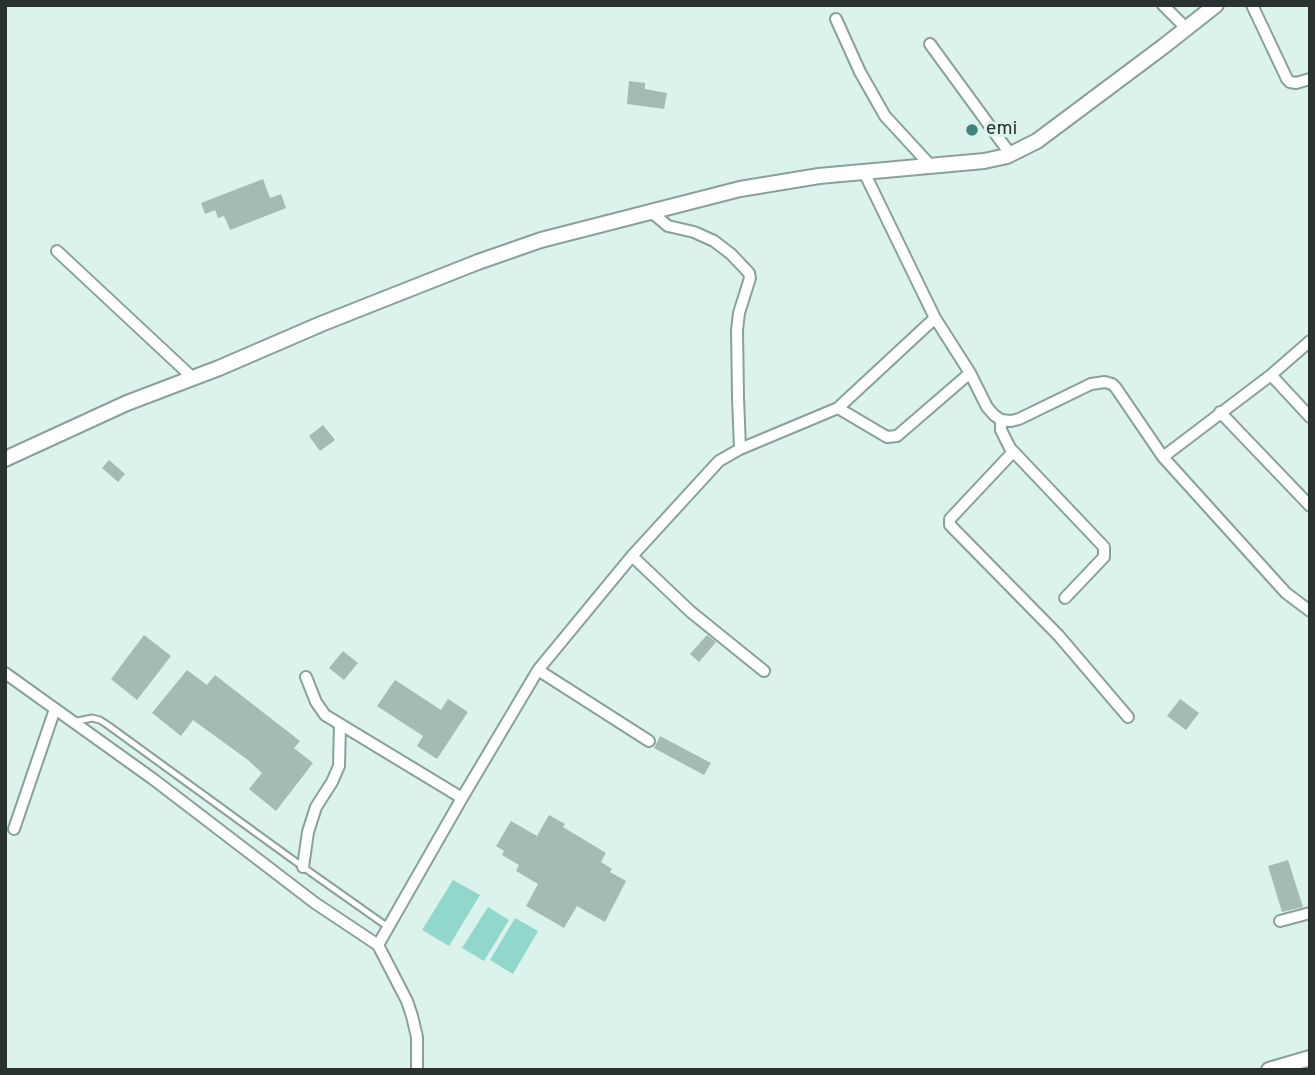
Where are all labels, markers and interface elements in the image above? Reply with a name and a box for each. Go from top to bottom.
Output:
place label: emi [986,119,1017,141]
marker: emi [964,122,980,138]

